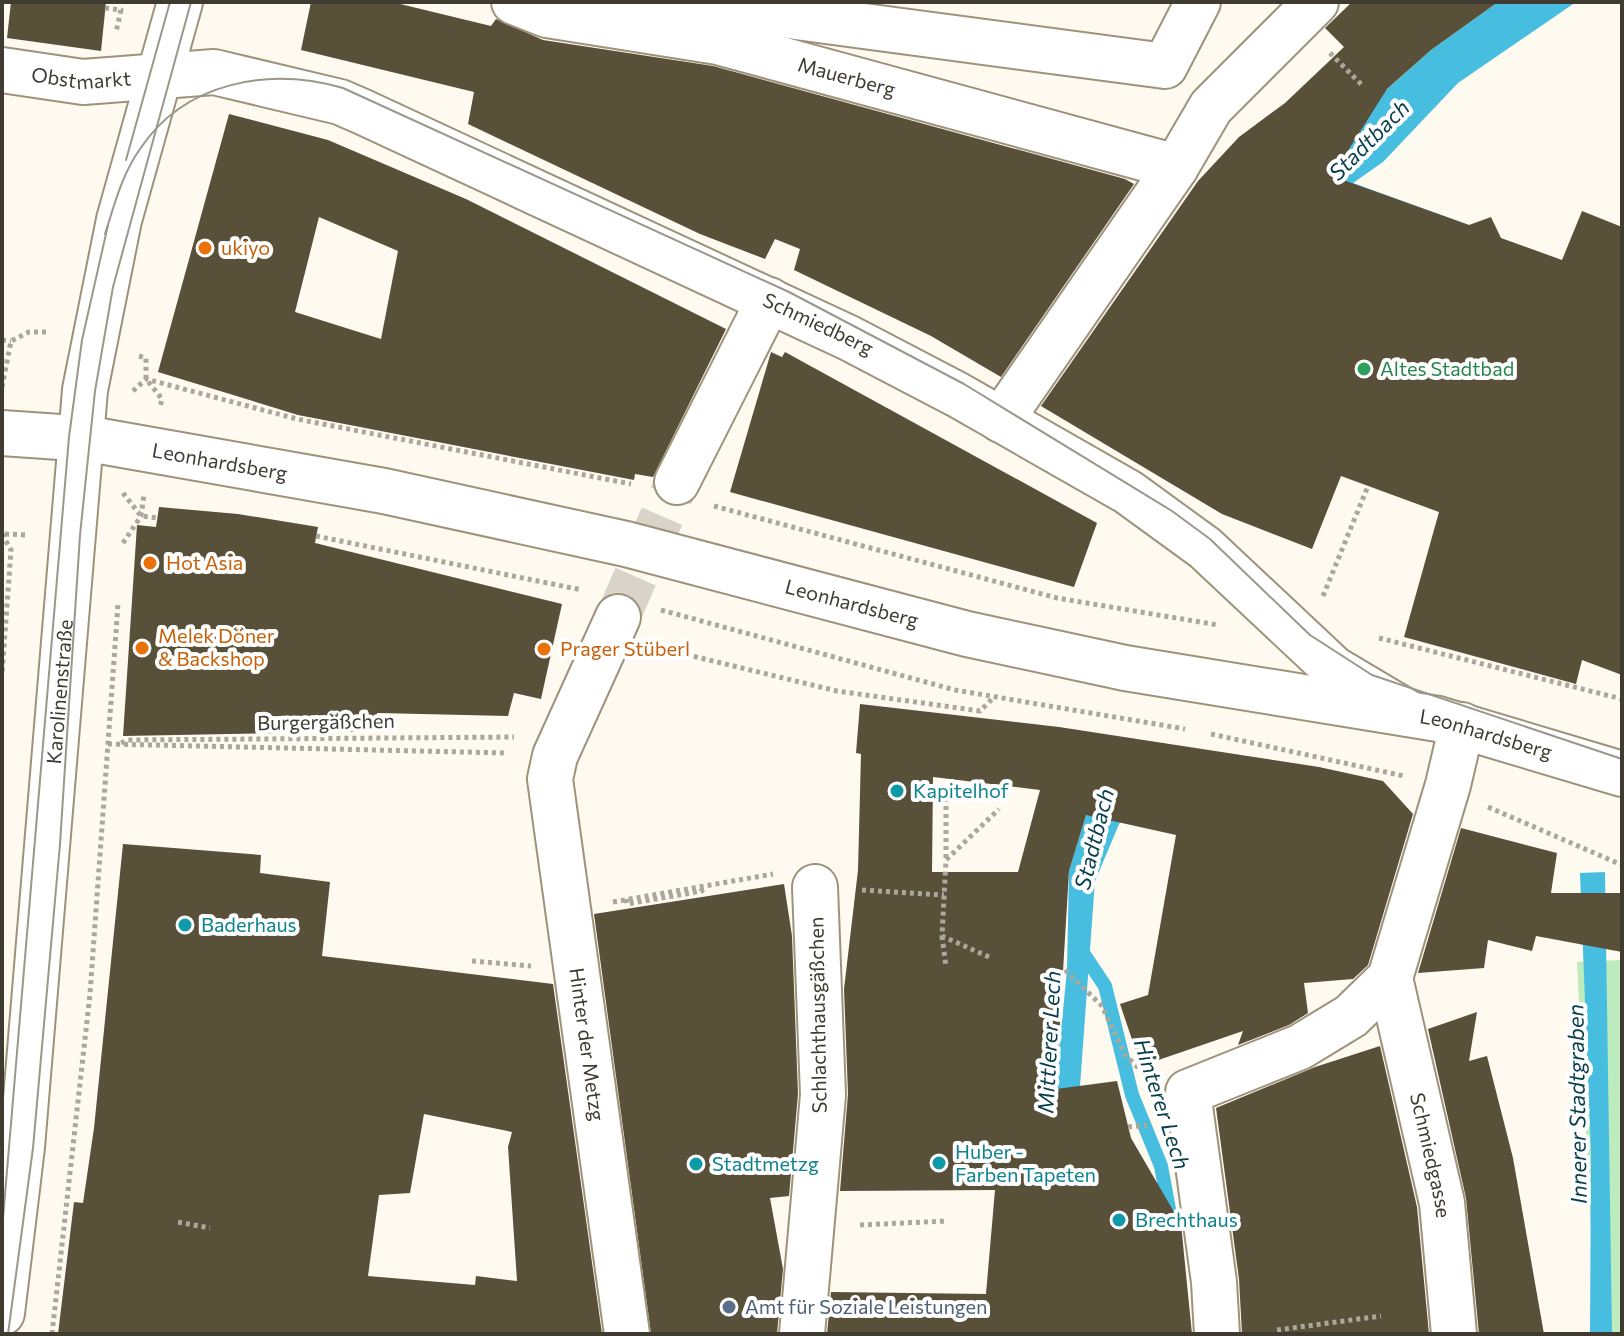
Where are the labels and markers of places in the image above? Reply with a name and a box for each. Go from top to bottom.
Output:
place label: ukiyo [221,235,270,259]
marker: ukiyo [196,239,214,257]
place label: Altes Stadtbad [1380,356,1514,380]
marker: Altes Stadtbad [1355,360,1373,378]
place label: Hot Asia [166,550,243,574]
marker: Hot Asia [141,554,159,572]
place label: Melek Döner & Backshop [158,623,275,670]
place label: Prager Stüberl [560,636,690,660]
marker: Melek Döner & Backshop [133,639,151,657]
marker: Prager Stüberl [535,640,553,658]
place label: Kapitelhof [913,778,1009,802]
marker: Kapitelhof [888,782,906,800]
place label: Baderhaus [201,912,297,936]
marker: Baderhaus [176,916,194,934]
place label: Huber - Farben Tapeten [955,1139,1096,1186]
place label: Stadtmetzg [712,1151,819,1175]
marker: Huber - Farben Tapeten [930,1154,948,1172]
marker: Stadtmetzg [687,1155,705,1173]
place label: Brechthaus [1135,1207,1238,1231]
marker: Brechthaus [1110,1211,1128,1229]
place label: Amt für Soziale Leistungen [745,1294,988,1318]
marker: Amt für Soziale Leistungen [720,1298,738,1316]

